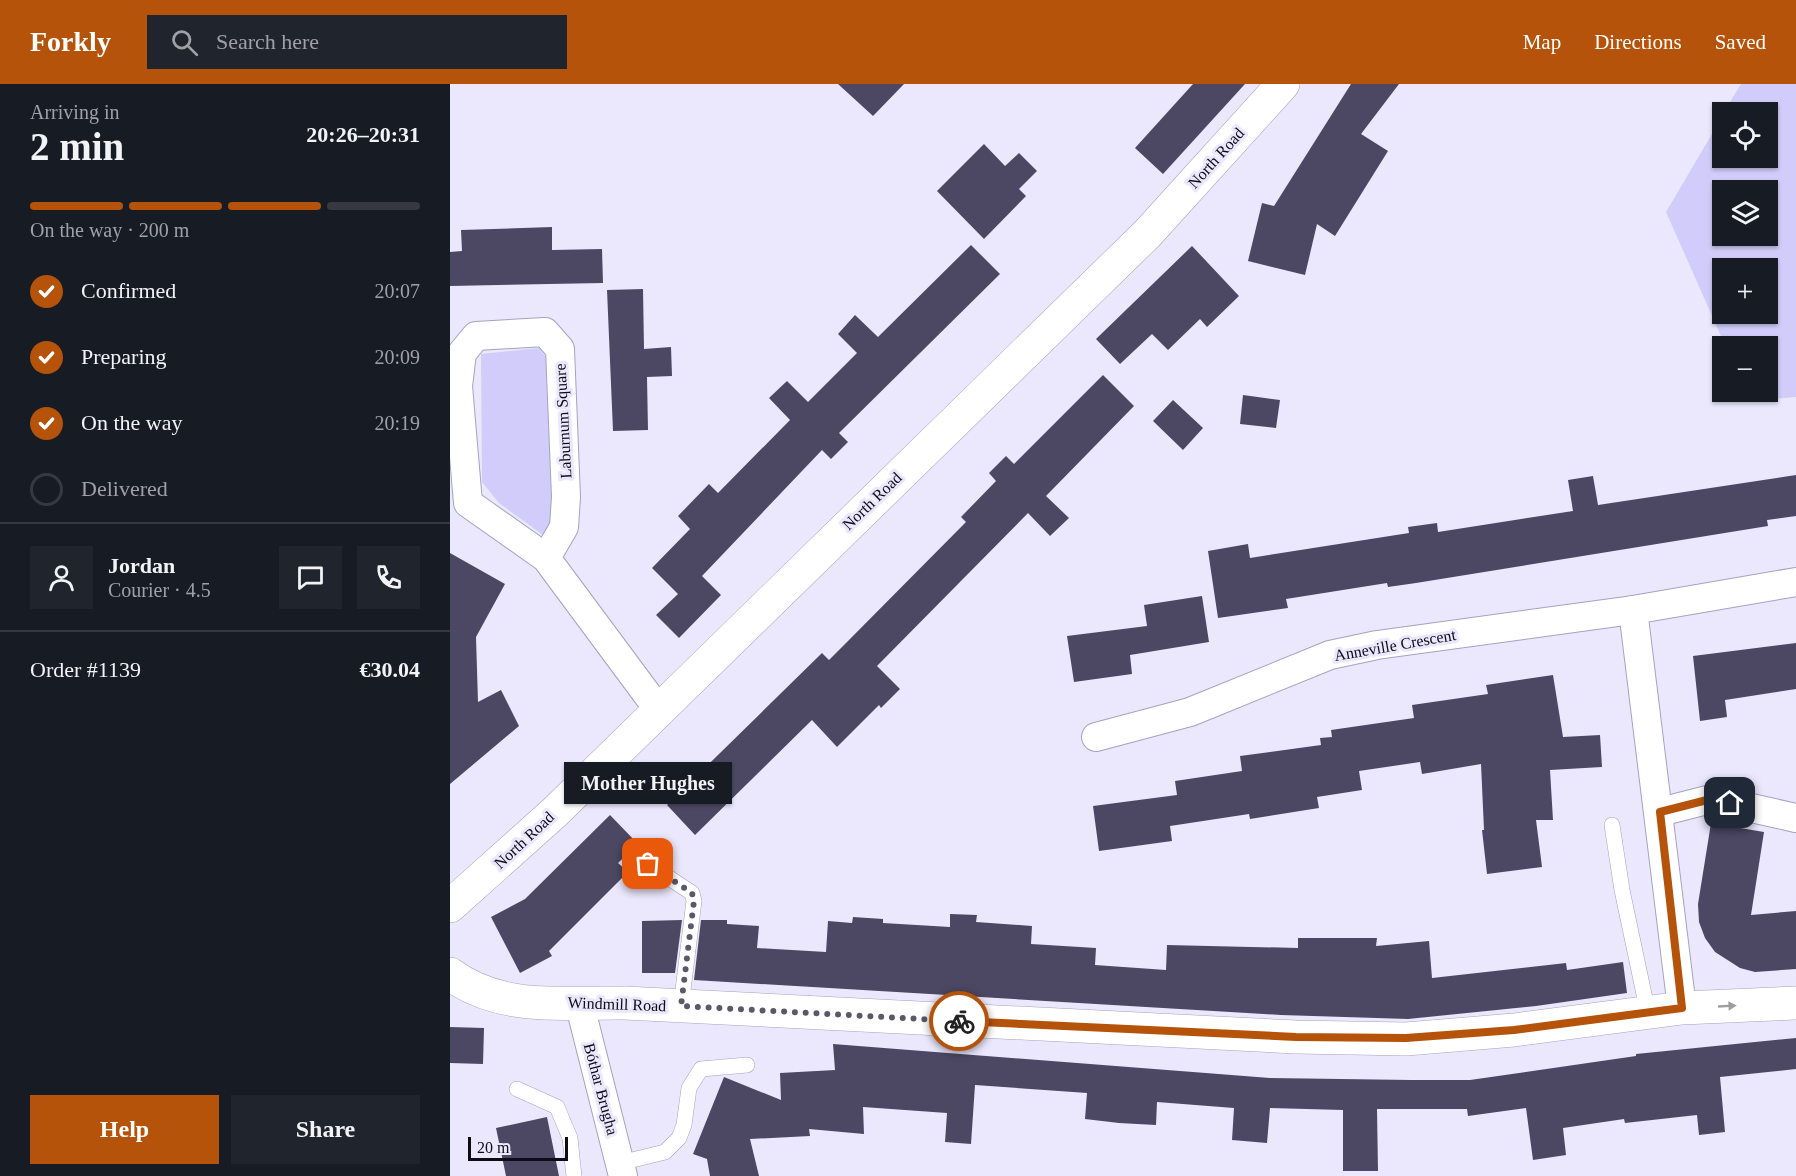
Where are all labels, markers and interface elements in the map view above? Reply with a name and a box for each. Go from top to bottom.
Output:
search box [147,15,567,69]
text: Forkly [30,26,111,57]
icon: search [168,26,201,59]
text: Search here [216,29,319,54]
text: Map [1523,30,1561,54]
text: Directions [1594,30,1682,54]
text: Saved [1715,30,1766,54]
text: Arriving in [30,101,119,123]
map controls [1712,102,1778,402]
button: locate [1712,102,1778,168]
text: 20:26–20:31 [306,122,420,147]
street label: North Road [1185,124,1247,192]
text: 2 min [30,125,124,168]
button: layers [1712,180,1778,246]
text: On the way · 200 m [30,219,189,241]
button: + [1712,258,1778,324]
icon: check [30,275,63,308]
text: Confirmed [81,278,176,303]
text: 20:07 [374,280,420,302]
button: − [1712,336,1778,402]
icon: check [30,341,63,374]
text: Preparing [81,344,167,369]
text: 20:09 [374,346,420,368]
street label: Laburnum Square [552,363,575,479]
icon: check [30,407,63,440]
text: On the way [81,410,182,435]
text: 20:19 [374,412,420,434]
street label: North Road [839,469,905,533]
text: Delivered [81,476,168,501]
button: person [30,546,93,609]
button: chat [279,546,342,609]
button: phone [357,546,420,609]
text: Jordan [108,553,175,578]
text: Courier · 4.5 [108,579,211,601]
street label: Anneville Crescent [1333,626,1458,664]
text: Order #1139 [30,657,141,682]
text: €30.04 [360,657,420,682]
callout: Mother Hughes [564,762,732,804]
text: Mother Hughes [581,772,715,794]
pin [1704,777,1755,828]
icon: home [1713,786,1746,819]
street label: North Road [491,808,557,872]
pin [622,838,673,889]
icon: bag [631,847,664,880]
courier [929,991,989,1051]
street label: Windmill Road [567,994,667,1014]
one-way arrow [1717,1002,1736,1011]
icon: bike [943,1005,976,1038]
street label: Bóthar Brugha [580,1041,621,1137]
button: Help [30,1095,219,1164]
button: Share [231,1095,420,1164]
scale bar [468,1134,568,1162]
text: 20 m [477,1139,509,1156]

